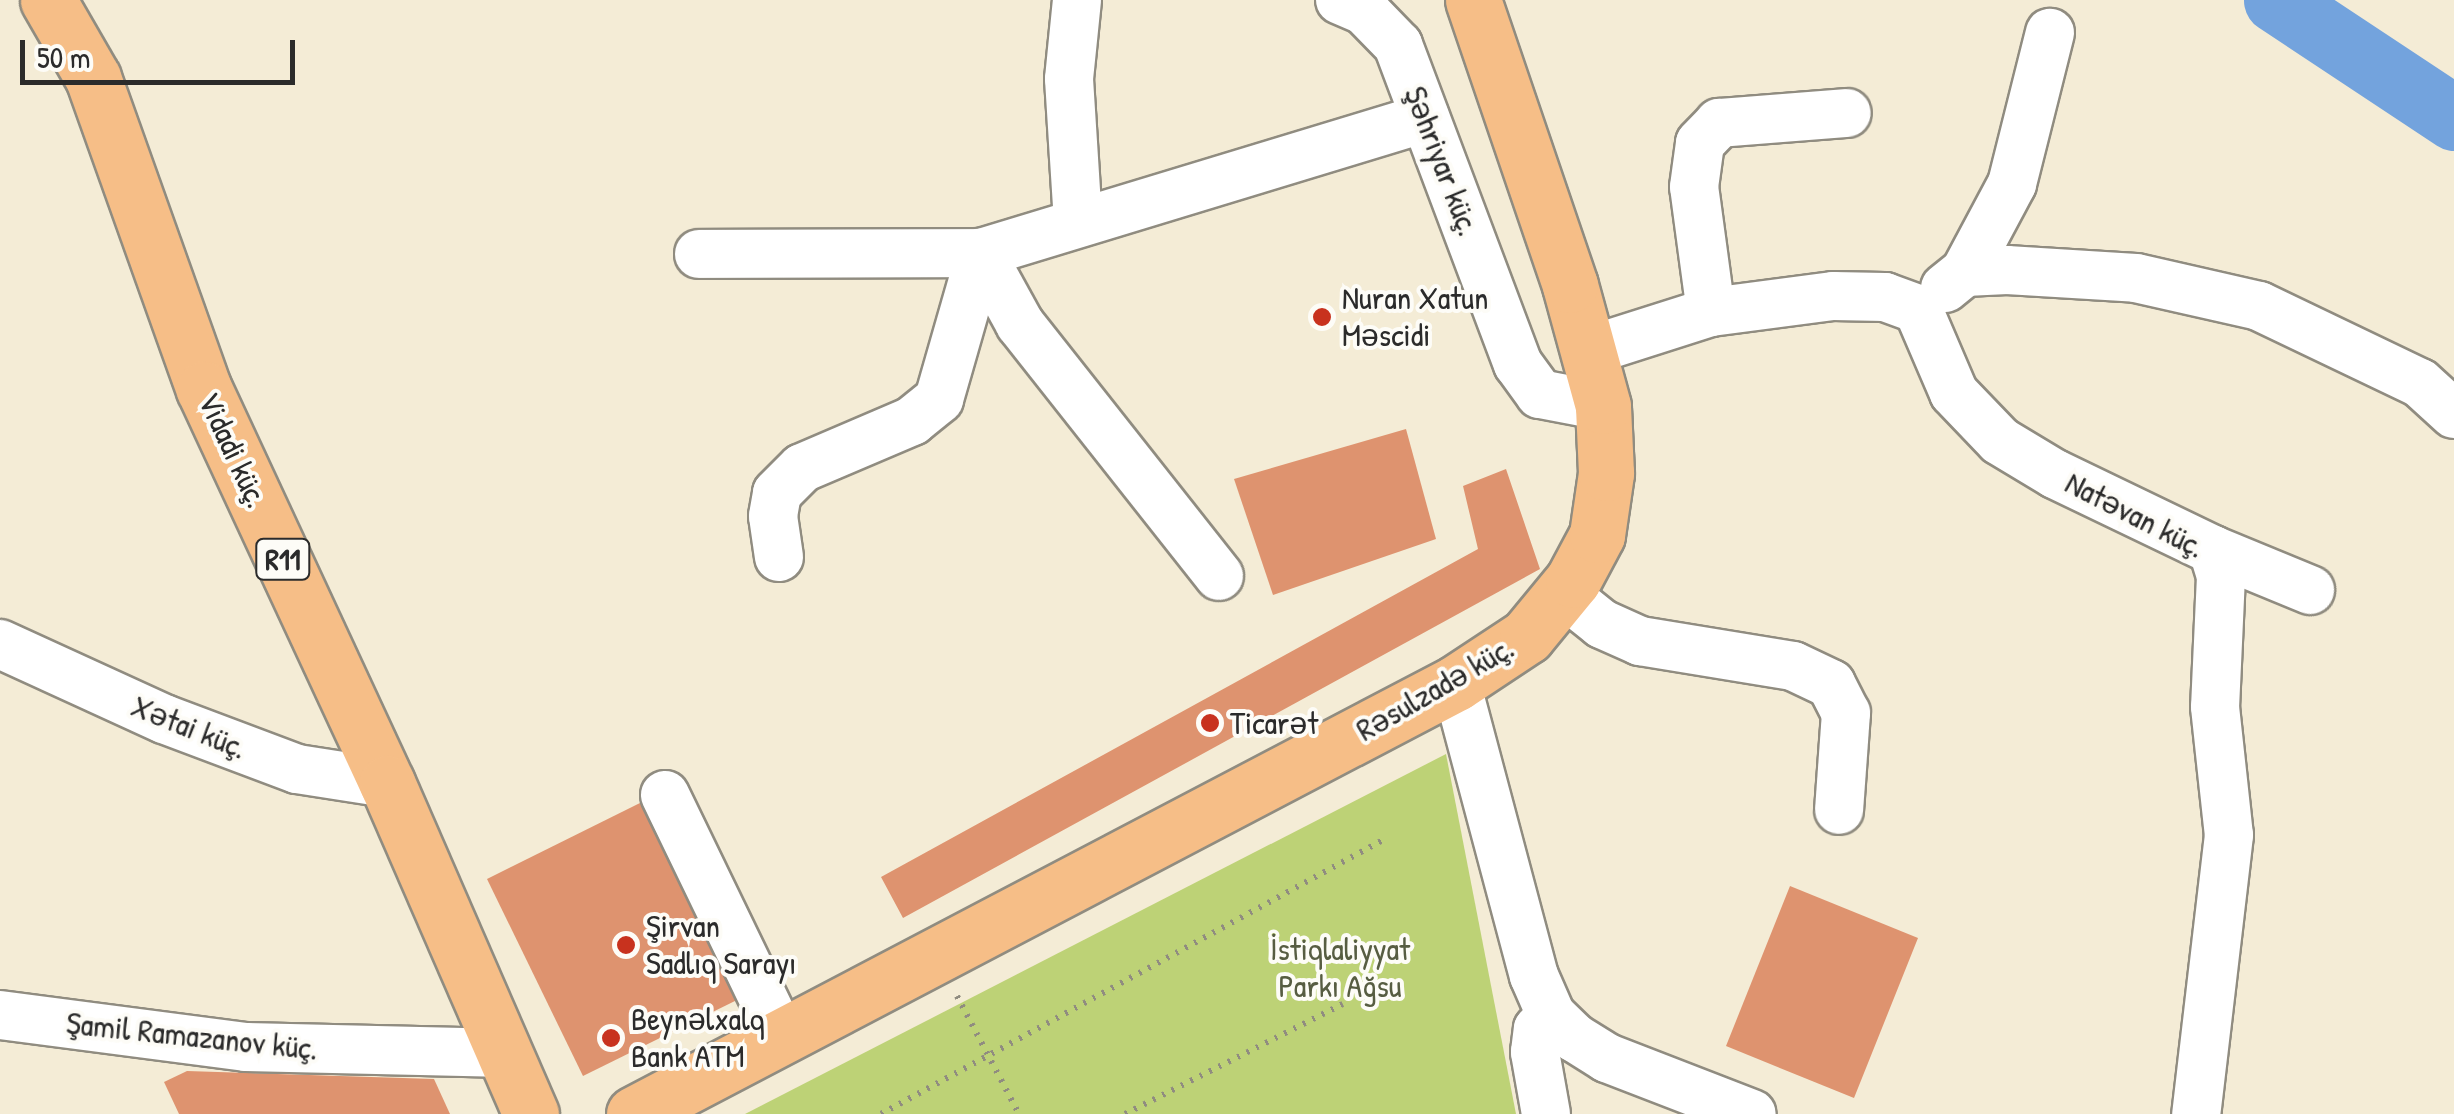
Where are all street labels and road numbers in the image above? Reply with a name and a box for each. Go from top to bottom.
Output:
street label: Şəhriyar küç. [1396,81,1488,241]
street label: Vidadi küç. [190,386,276,514]
street label: Natəvan küç. [2059,464,2211,566]
road number: R11 [253,534,313,584]
street label: Rəsulzadə küç. [1350,629,1520,749]
street label: Xətai küç. [126,687,252,767]
street label: Şamil Ramazanov küç. [64,1004,320,1068]

